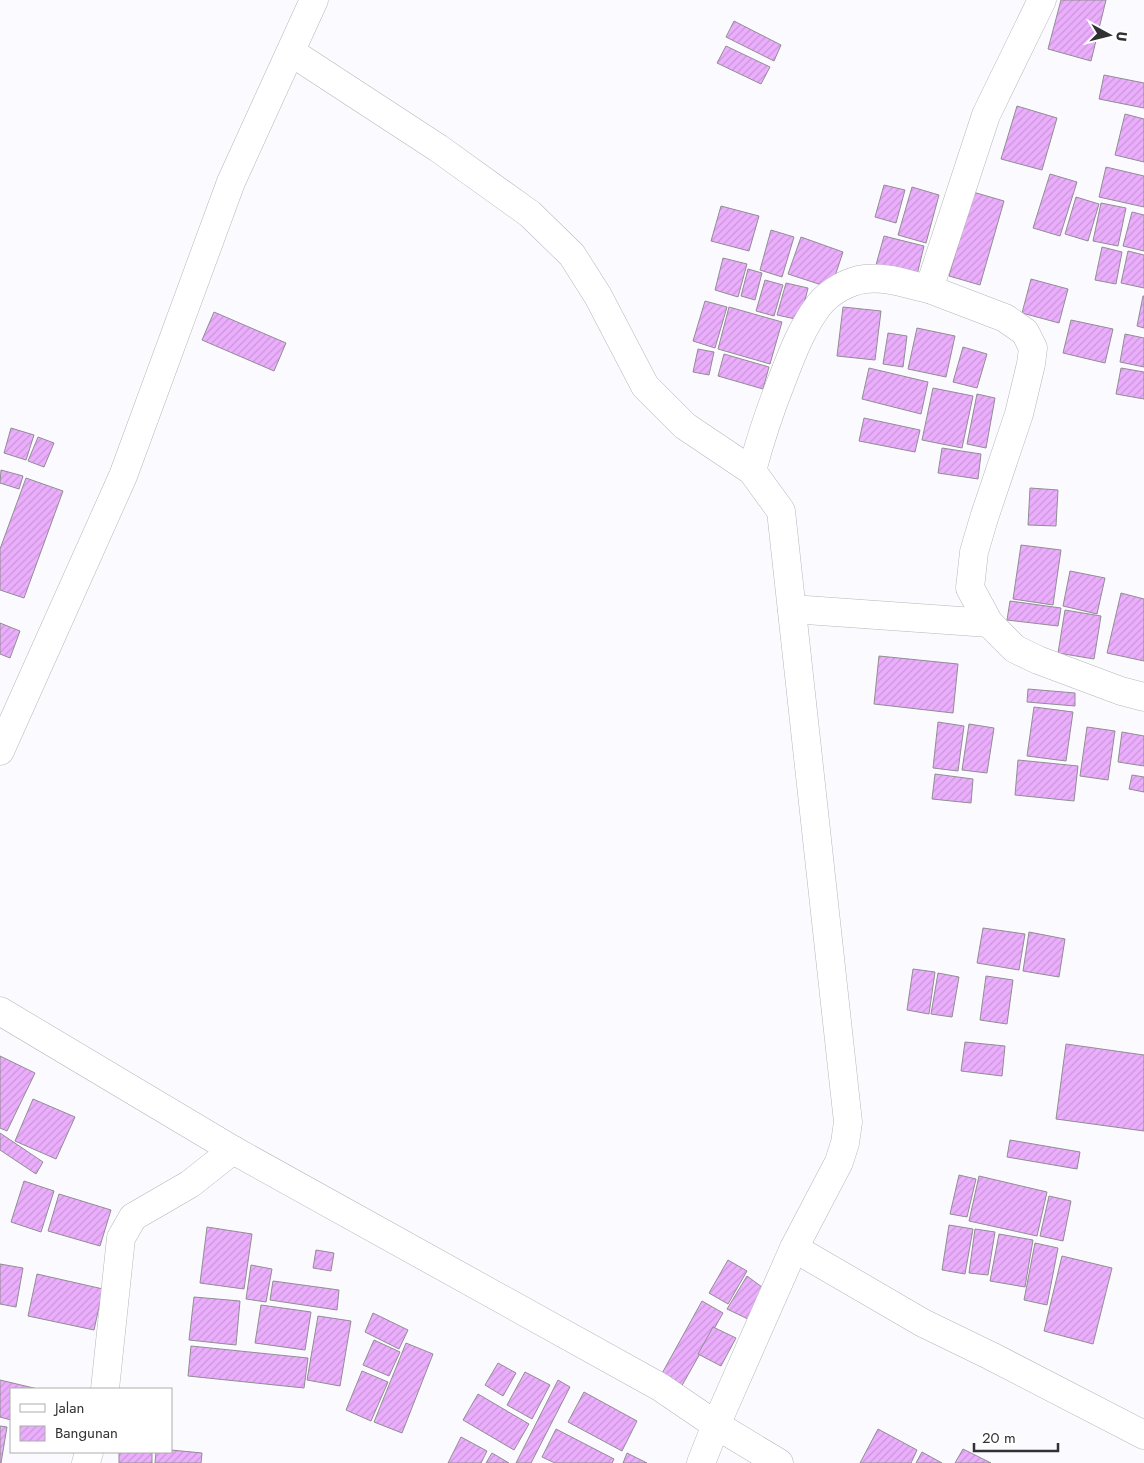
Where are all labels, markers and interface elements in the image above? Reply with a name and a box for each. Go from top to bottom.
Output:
north arrow [1084,10,1134,60]
text: U [1111,30,1132,43]
legend [10,1388,172,1453]
text: Jalan [53,1397,84,1419]
scale bar [974,1420,1058,1452]
text: Bangunan [55,1422,118,1444]
text: 20 m [982,1427,1016,1449]

